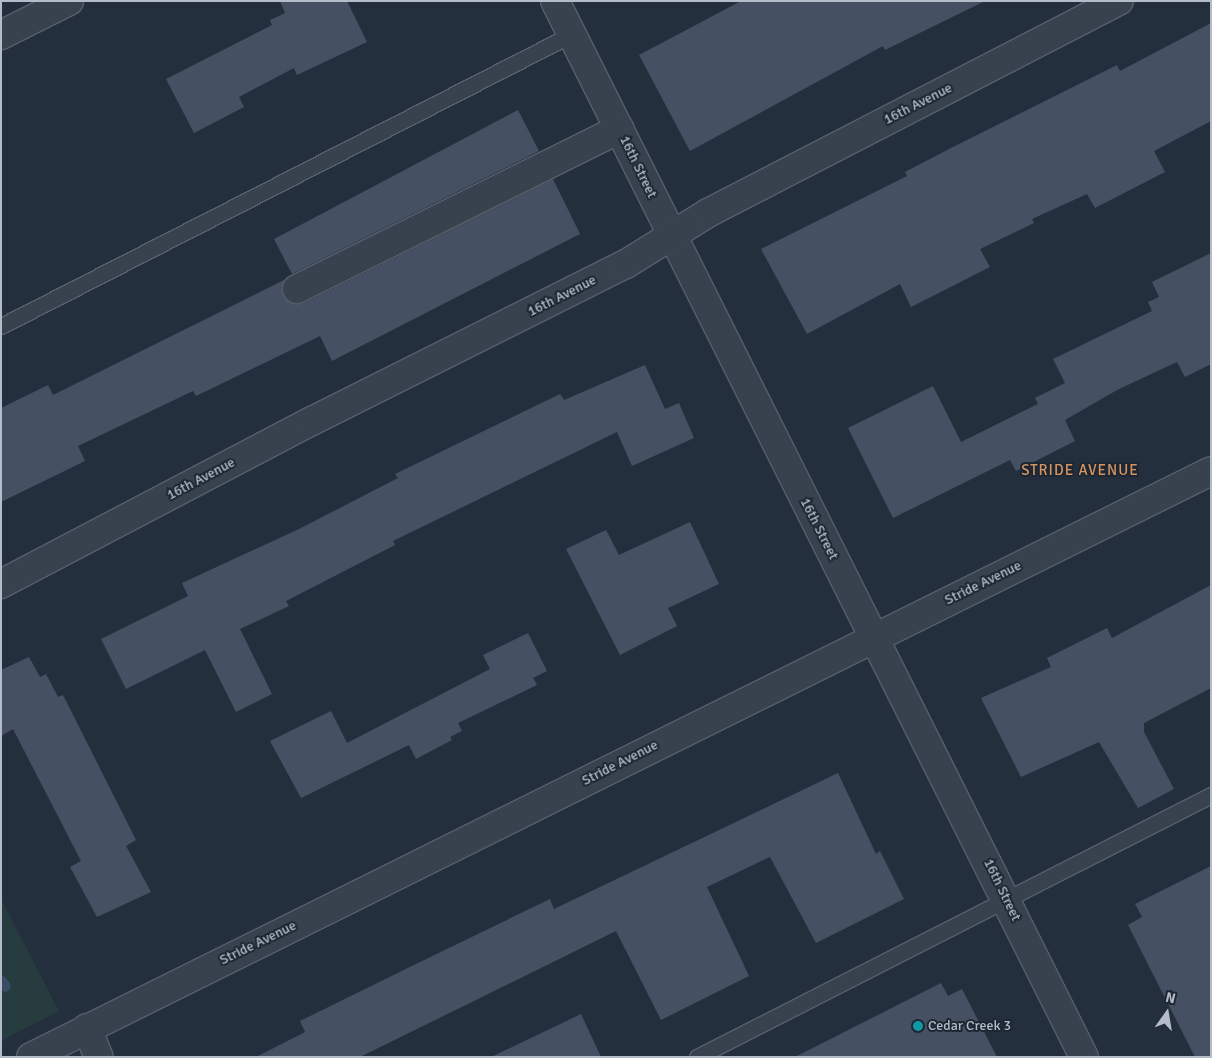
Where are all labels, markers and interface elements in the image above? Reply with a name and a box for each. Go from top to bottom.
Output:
street label: 16th Avenue [881,80,955,128]
street label: 16th Street [616,133,660,201]
street label: 16th Avenue [525,272,599,320]
street label: 16th Avenue [164,454,238,504]
district label: STRIDE AVENUE [1020,462,1140,480]
street label: 16th Street [796,495,842,563]
street label: Stride Avenue [942,557,1024,609]
street label: Stride Avenue [579,737,661,789]
street label: 16th Street [980,856,1024,924]
street label: Stride Avenue [217,917,299,969]
north arrow [1142,988,1192,1038]
text: N [1164,989,1177,1007]
place label: Cedar Creek 3 [928,1018,1011,1034]
marker: Cedar Creek 3 [912,1020,924,1032]

